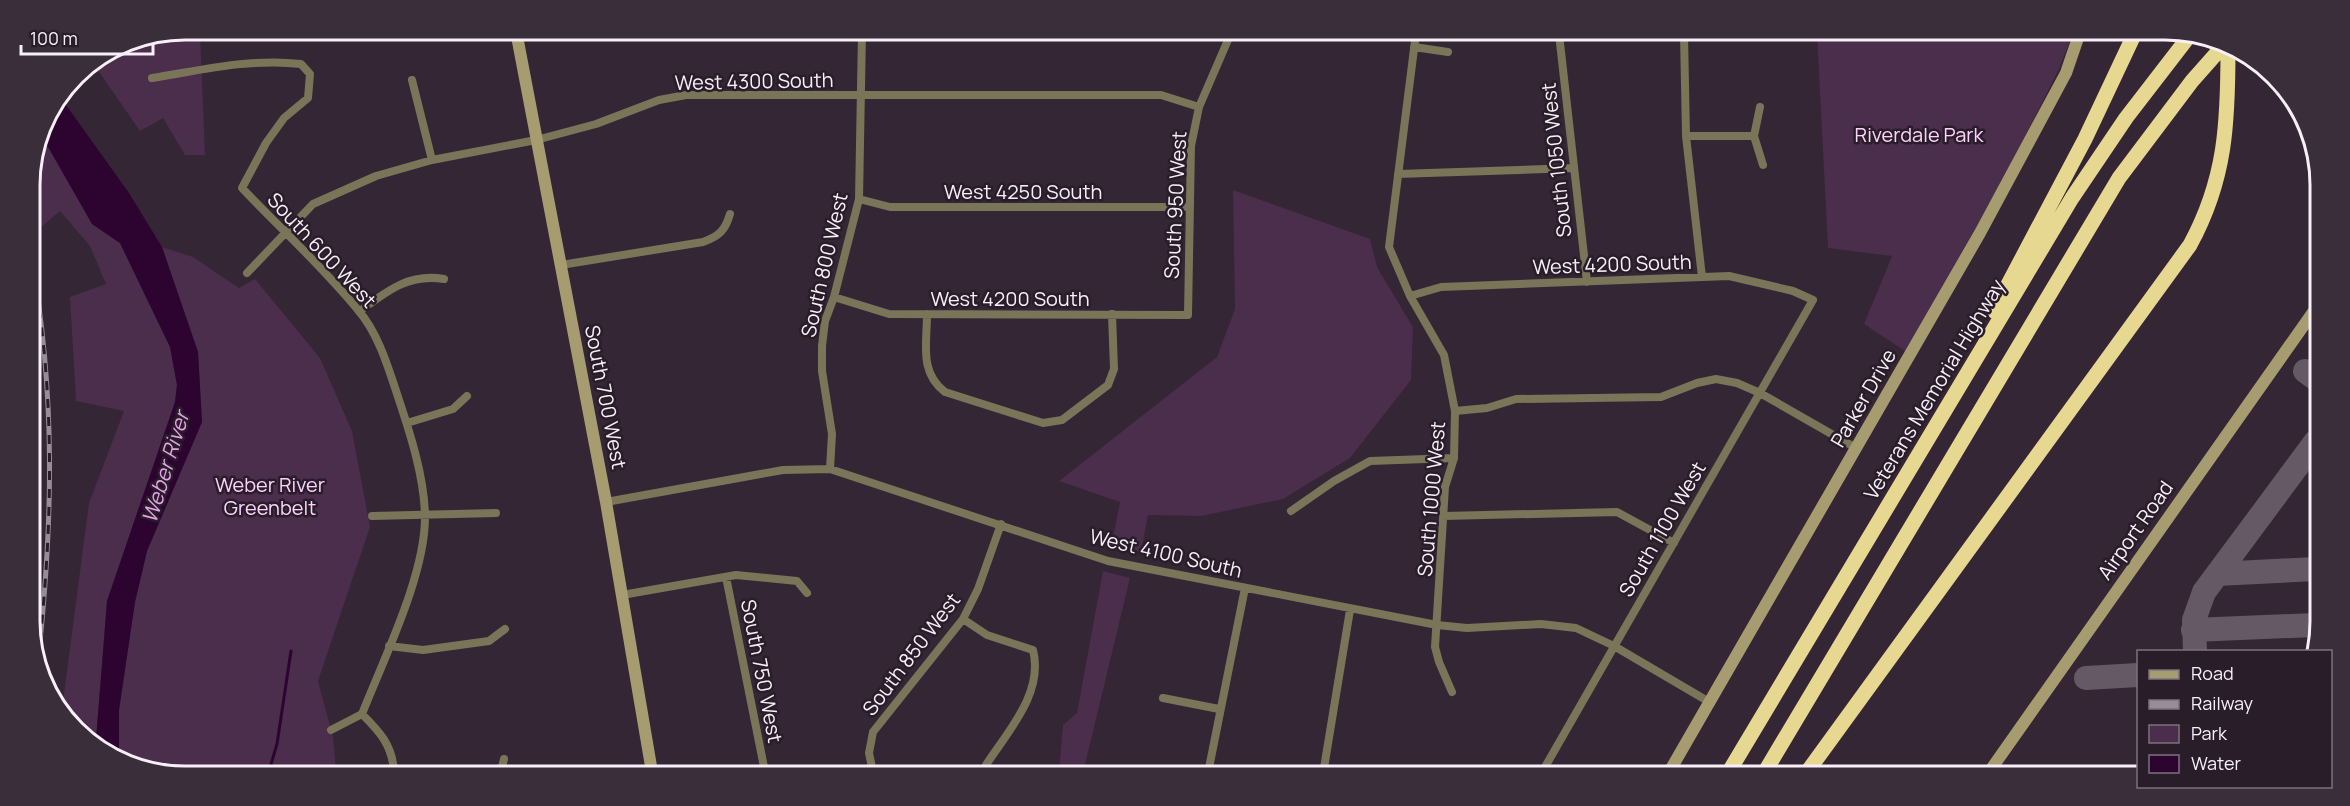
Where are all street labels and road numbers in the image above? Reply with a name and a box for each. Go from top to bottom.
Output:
street label: West 4300 South [674,66,834,96]
street label: South 1050 West [1534,81,1578,239]
street label: South 950 West [1158,130,1192,280]
street label: West 4250 South [944,178,1102,205]
street label: South 600 West [262,187,382,313]
street label: South 800 West [794,190,854,340]
street label: West 4200 South [1532,248,1692,280]
street label: Veterans Memorial Highway [1857,273,2011,504]
street label: West 4200 South [930,285,1090,312]
street label: South 700 West [579,323,633,471]
street label: Parker Drive [1824,344,1902,452]
street label: South 1000 West [1411,420,1451,578]
street label: South 1100 West [1612,457,1712,601]
street label: Airport Road [2091,475,2179,585]
street label: West 4100 South [1087,522,1245,584]
street label: South 850 West [856,587,966,721]
street label: South 750 West [735,597,789,745]

